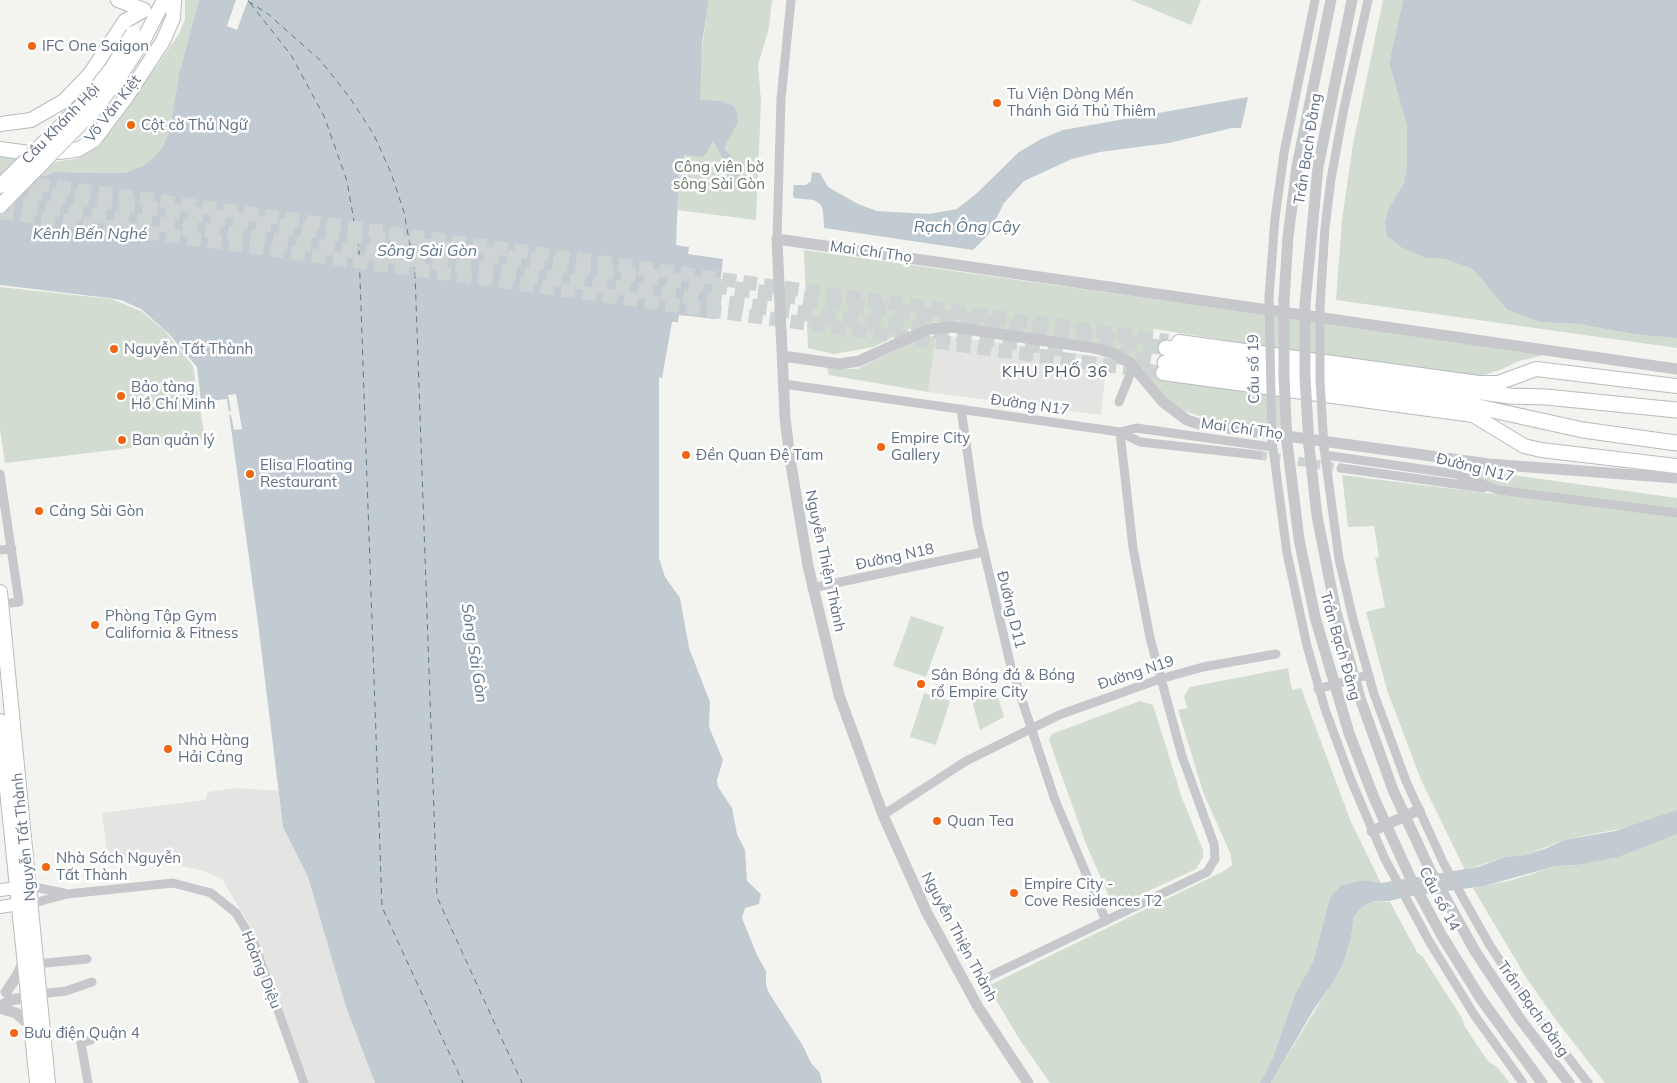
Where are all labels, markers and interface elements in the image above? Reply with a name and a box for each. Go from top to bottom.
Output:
place label: IFC One Saigon [42,37,149,55]
marker: IFC One Saigon [26,40,38,52]
street label: Võ Văn Kiệt [81,72,145,146]
street label: Cầu Khánh Hội [18,80,104,168]
place label: Tu Viện Dòng Mến Thánh Giá Thủ Thiêm [1007,85,1156,120]
street label: Trần Bạch Đằng [1290,92,1326,206]
marker: Tu Viện Dòng Mến Thánh Giá Thủ Thiêm [991,97,1003,109]
place label: Cột cờ Thủ Ngữ [141,116,247,134]
marker: Cột cờ Thủ Ngữ [125,119,137,131]
park label: Công viên bờ sông Sài Gòn [673,158,765,193]
water label: Rạch Ông Cậy [914,217,1020,237]
water label: Kênh Bến Nghé [33,224,147,244]
street label: Mai Chí Thọ [829,237,913,267]
water label: Sông Sài Gòn [377,241,477,261]
street label: Cầu số 19 [1244,334,1264,404]
place label: Nguyễn Tất Thành [124,340,253,358]
marker: Nguyễn Tất Thành [108,343,120,355]
district label: KHU PHỐ 36 [1000,362,1110,382]
place label: Bảo tàng Hồ Chí Minh [131,378,216,413]
marker: Bảo tàng Hồ Chí Minh [115,390,127,402]
street label: Đường N17 [989,391,1071,419]
street label: Mai Chí Thọ [1200,414,1284,444]
place label: Empire City Gallery [891,429,970,464]
place label: Ban quản lý [132,431,215,449]
marker: Ban quản lý [116,434,128,446]
marker: Empire City Gallery [875,441,887,453]
place label: Đền Quan Đệ Tam [696,446,823,464]
marker: Đền Quan Đệ Tam [680,449,692,461]
street label: Đường N17 [1434,450,1516,486]
place label: Elisa Floating Restaurant [260,456,353,491]
marker: Elisa Floating Restaurant [244,468,256,480]
street label: Nguyễn Thiện Thành [801,489,849,633]
place label: Cảng Sài Gòn [49,502,144,520]
marker: Cảng Sài Gòn [33,505,45,517]
street label: Đường N18 [854,540,936,574]
street label: Đường D11 [993,569,1029,651]
street label: Trần Bạch Đằng [1316,589,1364,703]
water label: Sông Sài Gòn [457,602,491,704]
place label: Phòng Tập Gym California & Fitness [105,607,238,642]
marker: Phòng Tập Gym California & Fitness [89,619,101,631]
street label: Đường N19 [1095,652,1177,694]
place label: Sân Bóng đá & Bóng rổ Empire City [931,666,1075,701]
marker: Sân Bóng đá & Bóng rổ Empire City [915,678,927,690]
place label: Nhà Hàng Hải Cảng [178,731,249,766]
marker: Nhà Hàng Hải Cảng [162,743,174,755]
street label: Nguyễn Tất Thành [8,772,40,902]
place label: Quan Tea [947,812,1014,830]
marker: Quan Tea [931,815,943,827]
place label: Nhà Sách Nguyễn Tất Thành [56,849,181,884]
marker: Nhà Sách Nguyễn Tất Thành [40,861,52,873]
street label: Cầu số 14 [1415,864,1463,934]
street label: Nguyễn Thiện Thành [917,869,1001,1005]
place label: Empire City - Cove Residences T2 [1024,875,1162,910]
marker: Empire City - Cove Residences T2 [1008,887,1020,899]
street label: Hoàng Diệu [237,928,285,1012]
street label: Trần Bạch Đằng [1493,958,1573,1060]
place label: Bưu điện Quận 4 [24,1024,140,1042]
marker: Bưu điện Quận 4 [8,1027,20,1039]

